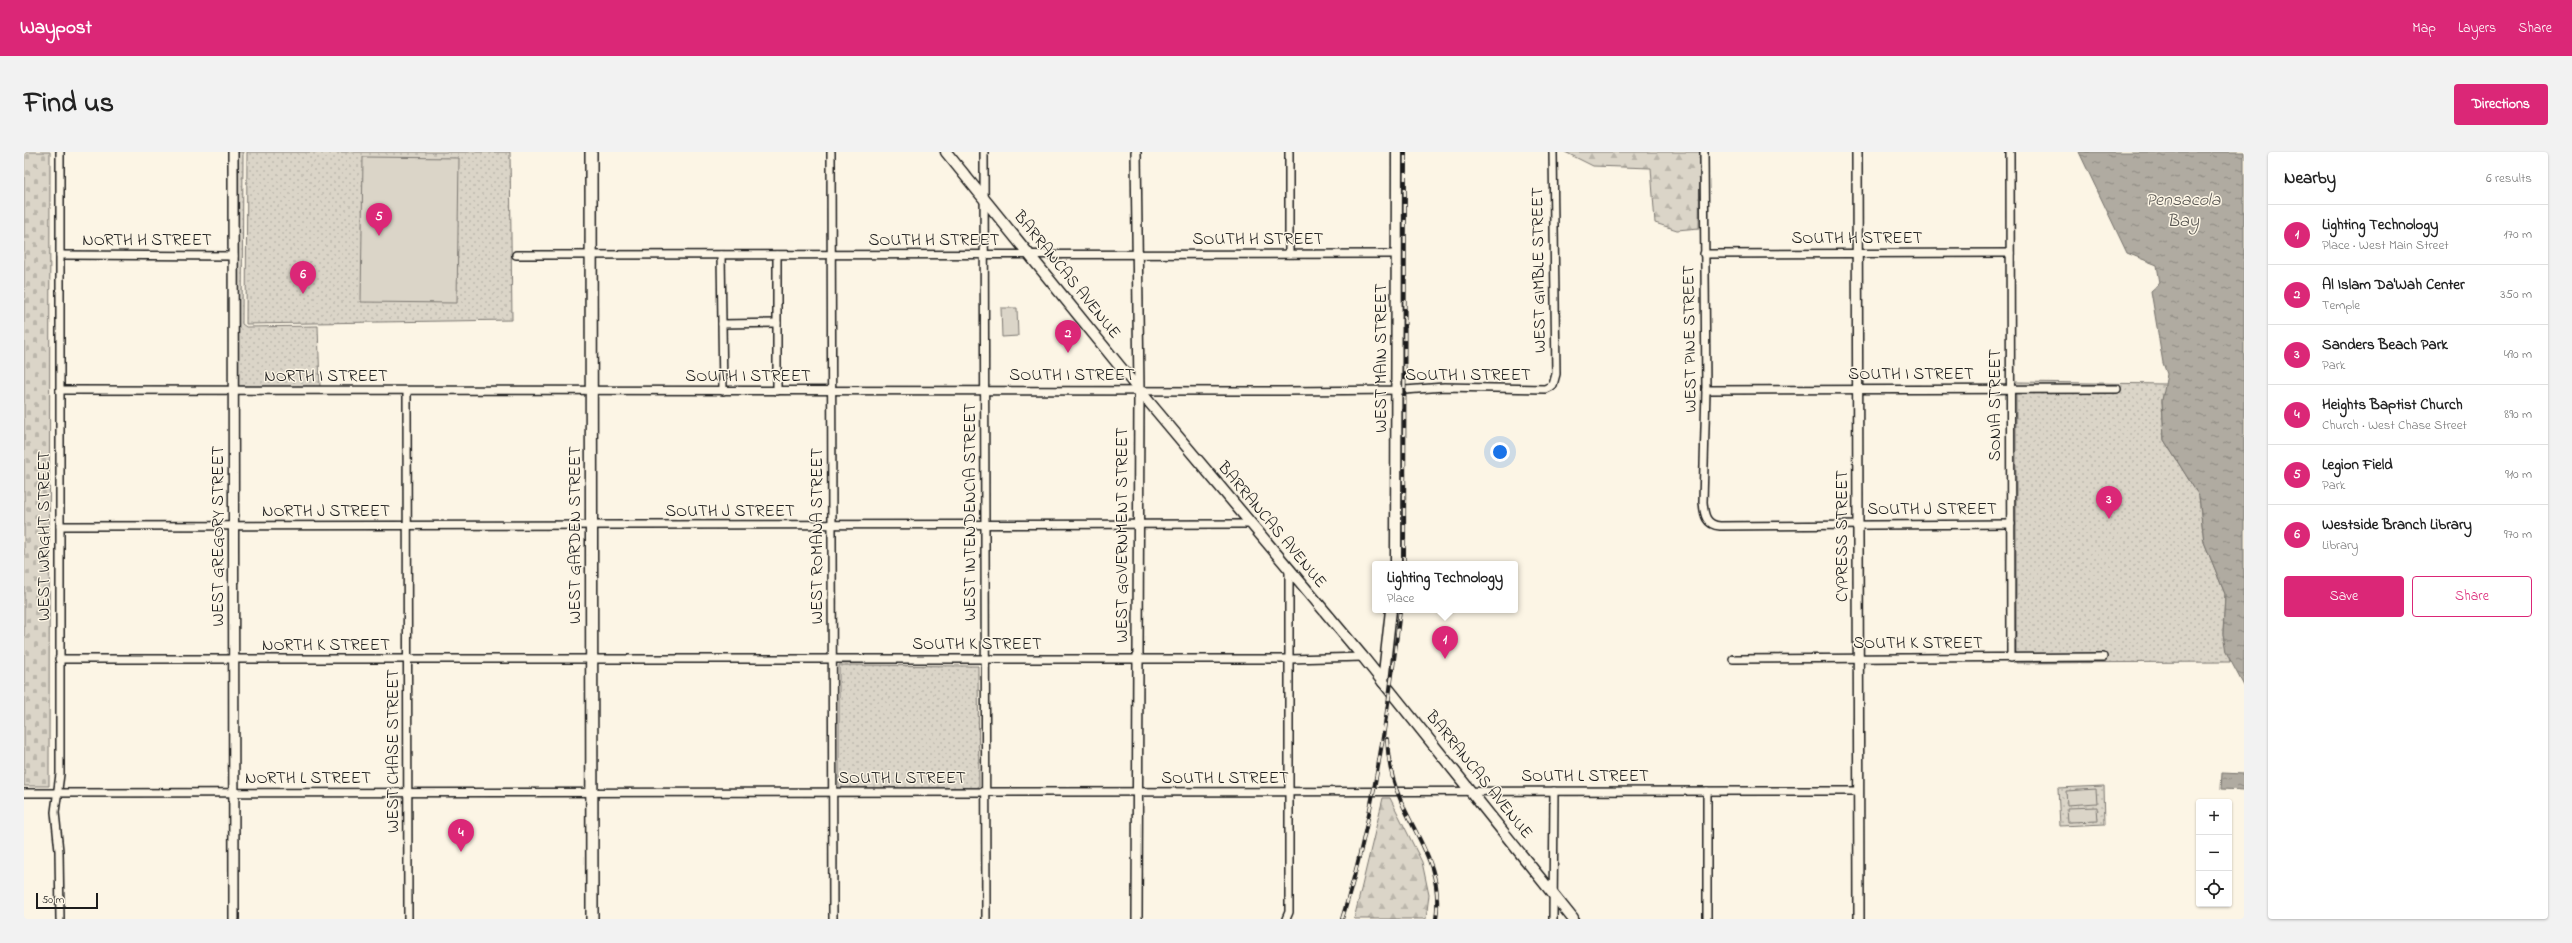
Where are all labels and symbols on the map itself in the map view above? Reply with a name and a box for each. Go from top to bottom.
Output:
street label: WEST GIMBLE STREET [1525,187,1553,353]
water label: Pensacola Bay [2146,188,2221,235]
pin: 5 [366,203,392,236]
street label: BARRANCAS AVENUE [1007,205,1127,345]
street label: SOUTH H STREET [1791,226,1923,251]
street label: SOUTH H STREET [1192,227,1324,252]
street label: NORTH H STREET [82,228,212,253]
street label: SOUTH H STREET [868,228,1000,253]
pin: 6 [290,261,316,294]
street label: WEST PINE STREET [1676,265,1704,413]
street label: WEST MAIN STREET [1369,283,1394,433]
pin: 2 [1055,320,1081,353]
street label: SONIA STREET [1983,348,2008,461]
street label: SOUTH I STREET [1848,362,1974,387]
street label: SOUTH I STREET [1009,363,1135,388]
street label: SOUTH I STREET [1405,363,1531,388]
street label: NORTH I STREET [264,364,388,389]
street label: SOUTH I STREET [685,364,811,389]
street label: WEST INTENDENCIA STREET [958,403,983,621]
street label: WEST GOVERNMENT STREET [1110,427,1135,643]
your location [1490,442,1510,462]
street label: WEST GREGORY STREET [206,445,231,626]
street label: WEST GARDEN STREET [563,446,588,624]
street label: WEST ROMANA STREET [805,447,830,624]
street label: WEST WRIGHT STREET [32,451,57,621]
street label: BARRANCAS AVENUE [1211,455,1333,594]
street label: CYPRESS STREET [1830,470,1855,602]
pin: 3 [2096,486,2122,519]
street label: SOUTH J STREET [1867,497,1997,522]
street label: NORTH J STREET [262,499,390,524]
street label: SOUTH J STREET [665,499,795,524]
pin: 1 [1432,626,1458,659]
street label: SOUTH K STREET [1853,631,1983,656]
street label: SOUTH K STREET [912,632,1042,657]
street label: NORTH K STREET [262,633,390,658]
street label: WEST CHASE STREET [381,669,406,833]
street label: BARRANCAS AVENUE [1419,705,1539,845]
street label: SOUTH L STREET [1521,764,1649,789]
street label: NORTH L STREET [245,766,371,791]
street label: SOUTH L STREET [838,766,966,791]
street label: SOUTH L STREET [1161,766,1289,791]
pin: 4 [448,819,474,852]
scale bar [36,891,98,910]

